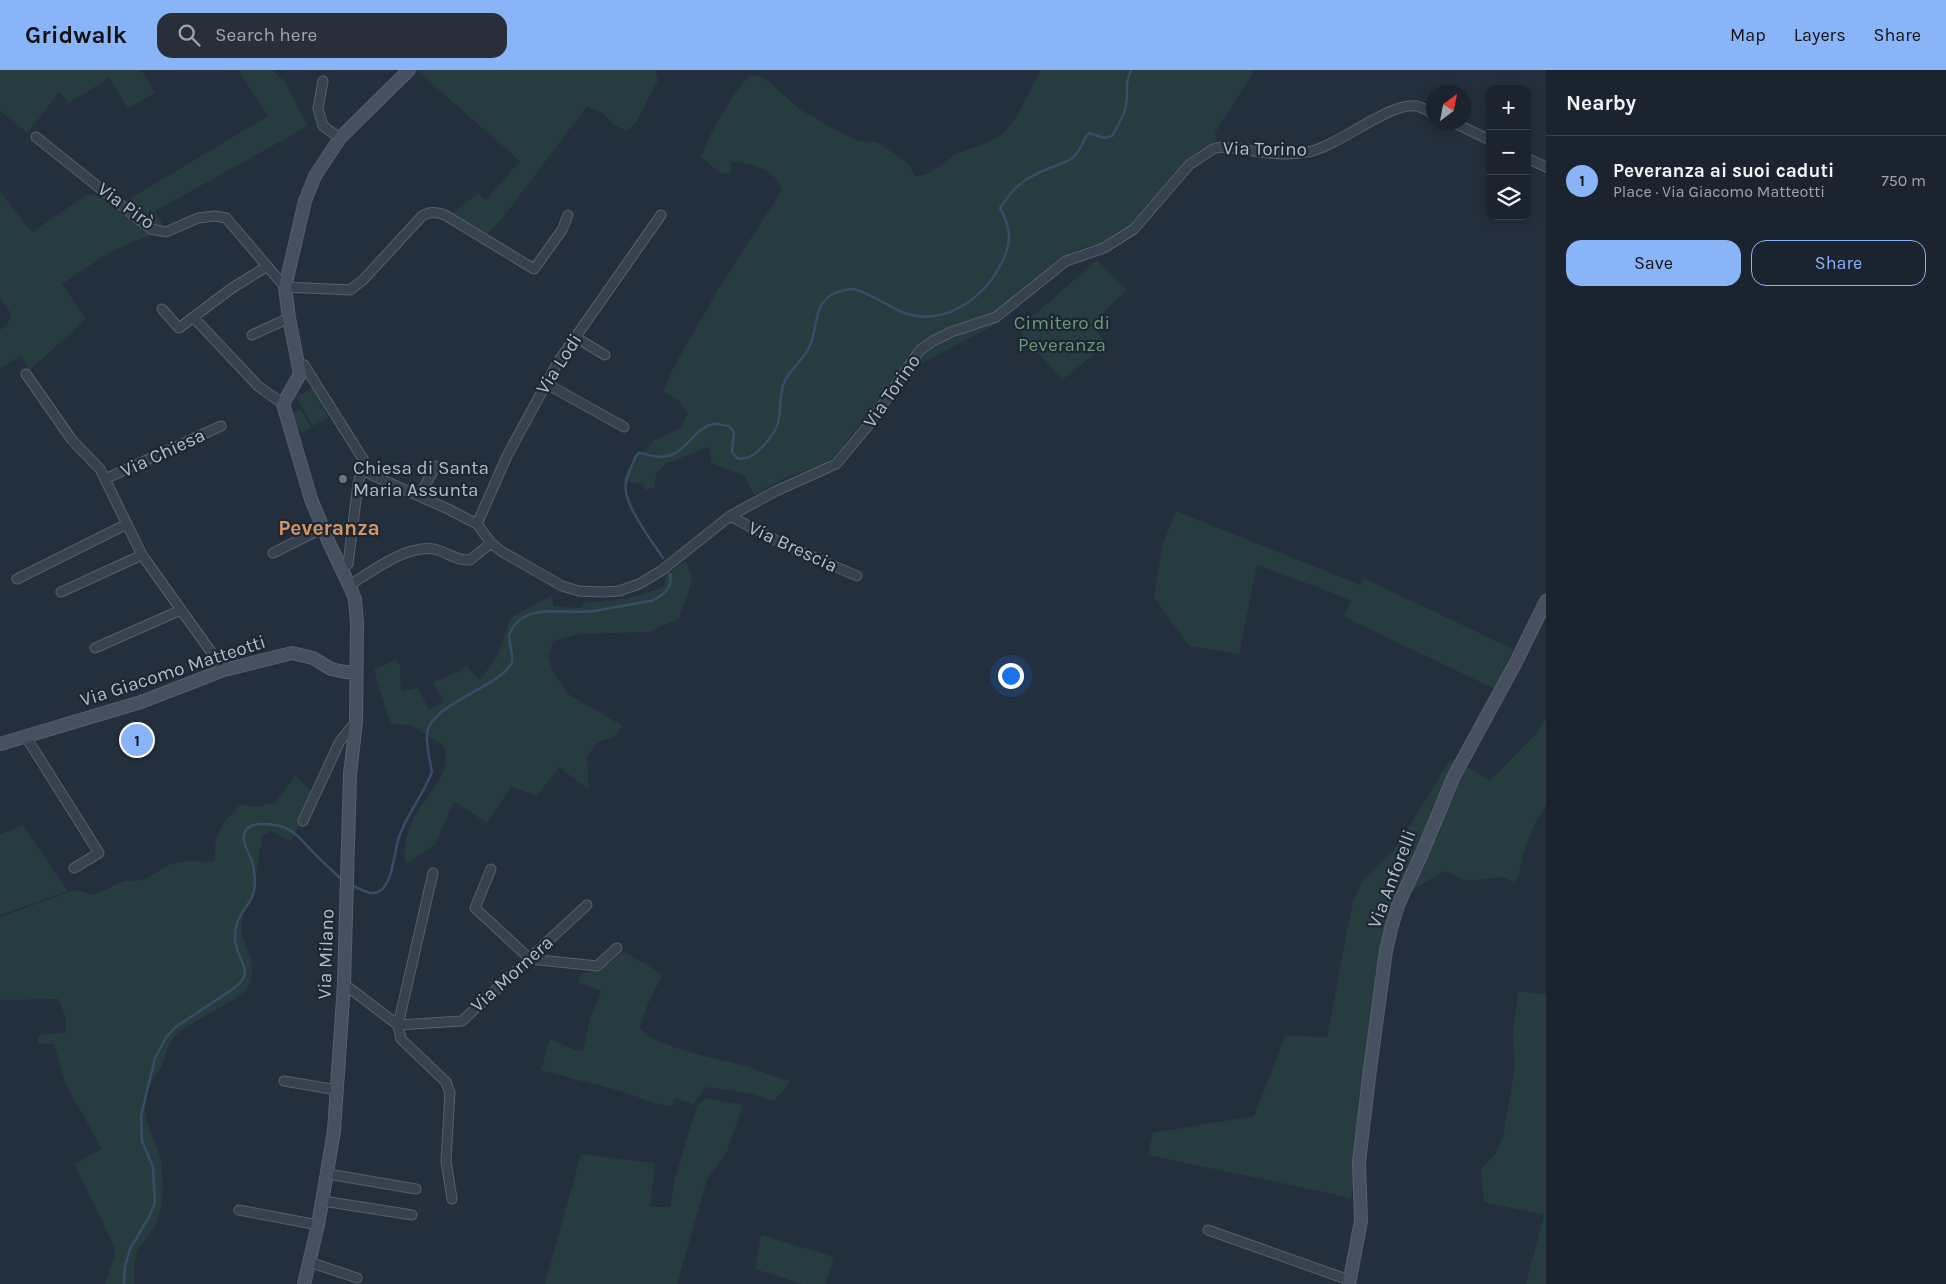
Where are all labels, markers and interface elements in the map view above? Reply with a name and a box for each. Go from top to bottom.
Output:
search box [157,13,507,58]
text: Gridwalk [25,21,127,49]
icon: search [175,21,203,49]
text: Search here [215,24,317,46]
text: Map [1730,24,1766,46]
text: Layers [1794,24,1846,46]
text: Share [1874,24,1921,46]
north arrow [1426,85,1471,130]
map controls [1486,85,1531,220]
button: + [1486,85,1531,130]
text: Nearby [1566,91,1636,115]
button: − [1486,130,1531,175]
street label: Via Torino [1223,137,1307,161]
text: Peveranza ai suoi caduti [1613,160,1834,182]
text: 1 [1579,171,1585,190]
text: 750 m [1881,171,1926,190]
button: layers [1486,175,1531,220]
street label: Via Pirò [93,178,159,234]
text: Place · Via Giacomo Matteotti [1613,182,1825,201]
button: Save [1566,240,1741,286]
button: Share [1751,240,1926,286]
park label: Cimitero di Peveranza [1014,312,1110,356]
street label: Via Lodi [531,330,587,398]
street label: Via Torino [859,350,925,432]
street label: Via Chiesa [117,424,209,482]
place label: Chiesa di Santa Maria Assunta [353,457,489,501]
marker: Chiesa di Santa Maria Assunta [337,473,349,485]
district label: Peveranza [278,516,380,540]
street label: Via Brescia [745,517,841,577]
street label: Via Giacomo Matteotti [78,631,268,711]
your location [998,663,1024,689]
pin: 1 [121,721,153,759]
street label: Via Anforelli [1363,827,1421,931]
street label: Via Milano [313,908,339,1000]
street label: Via Mornera [466,931,558,1017]

